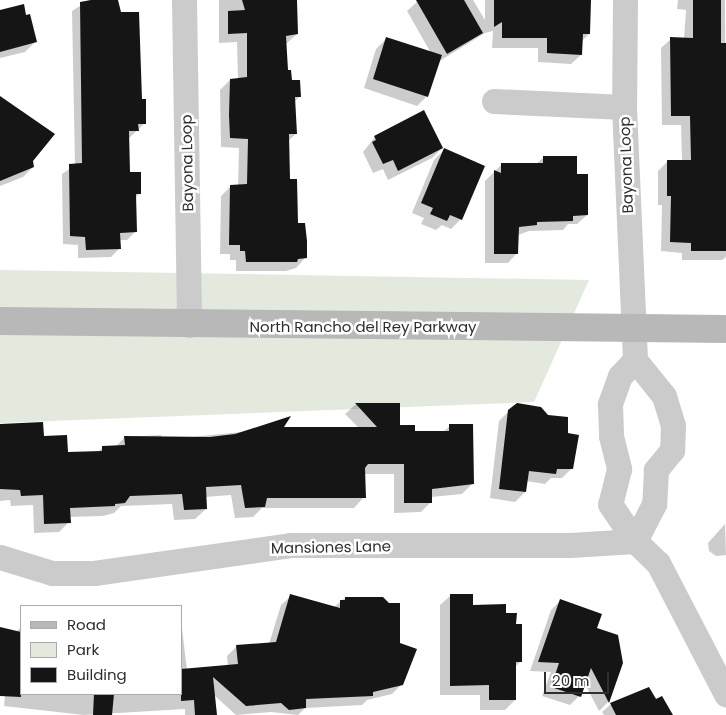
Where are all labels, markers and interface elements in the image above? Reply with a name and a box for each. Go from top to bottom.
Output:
street label: Bayona Loop [177,114,197,212]
street label: Bayona Loop [615,116,637,214]
street label: North Rancho del Rey Parkway [249,318,477,336]
street label: Mansiones Lane [271,537,391,557]
legend [20,605,182,695]
text: Road [67,614,106,635]
text: Park [67,639,99,660]
scale bar [546,662,611,694]
text: Building [67,664,127,685]
text: 20 m [552,670,590,691]

